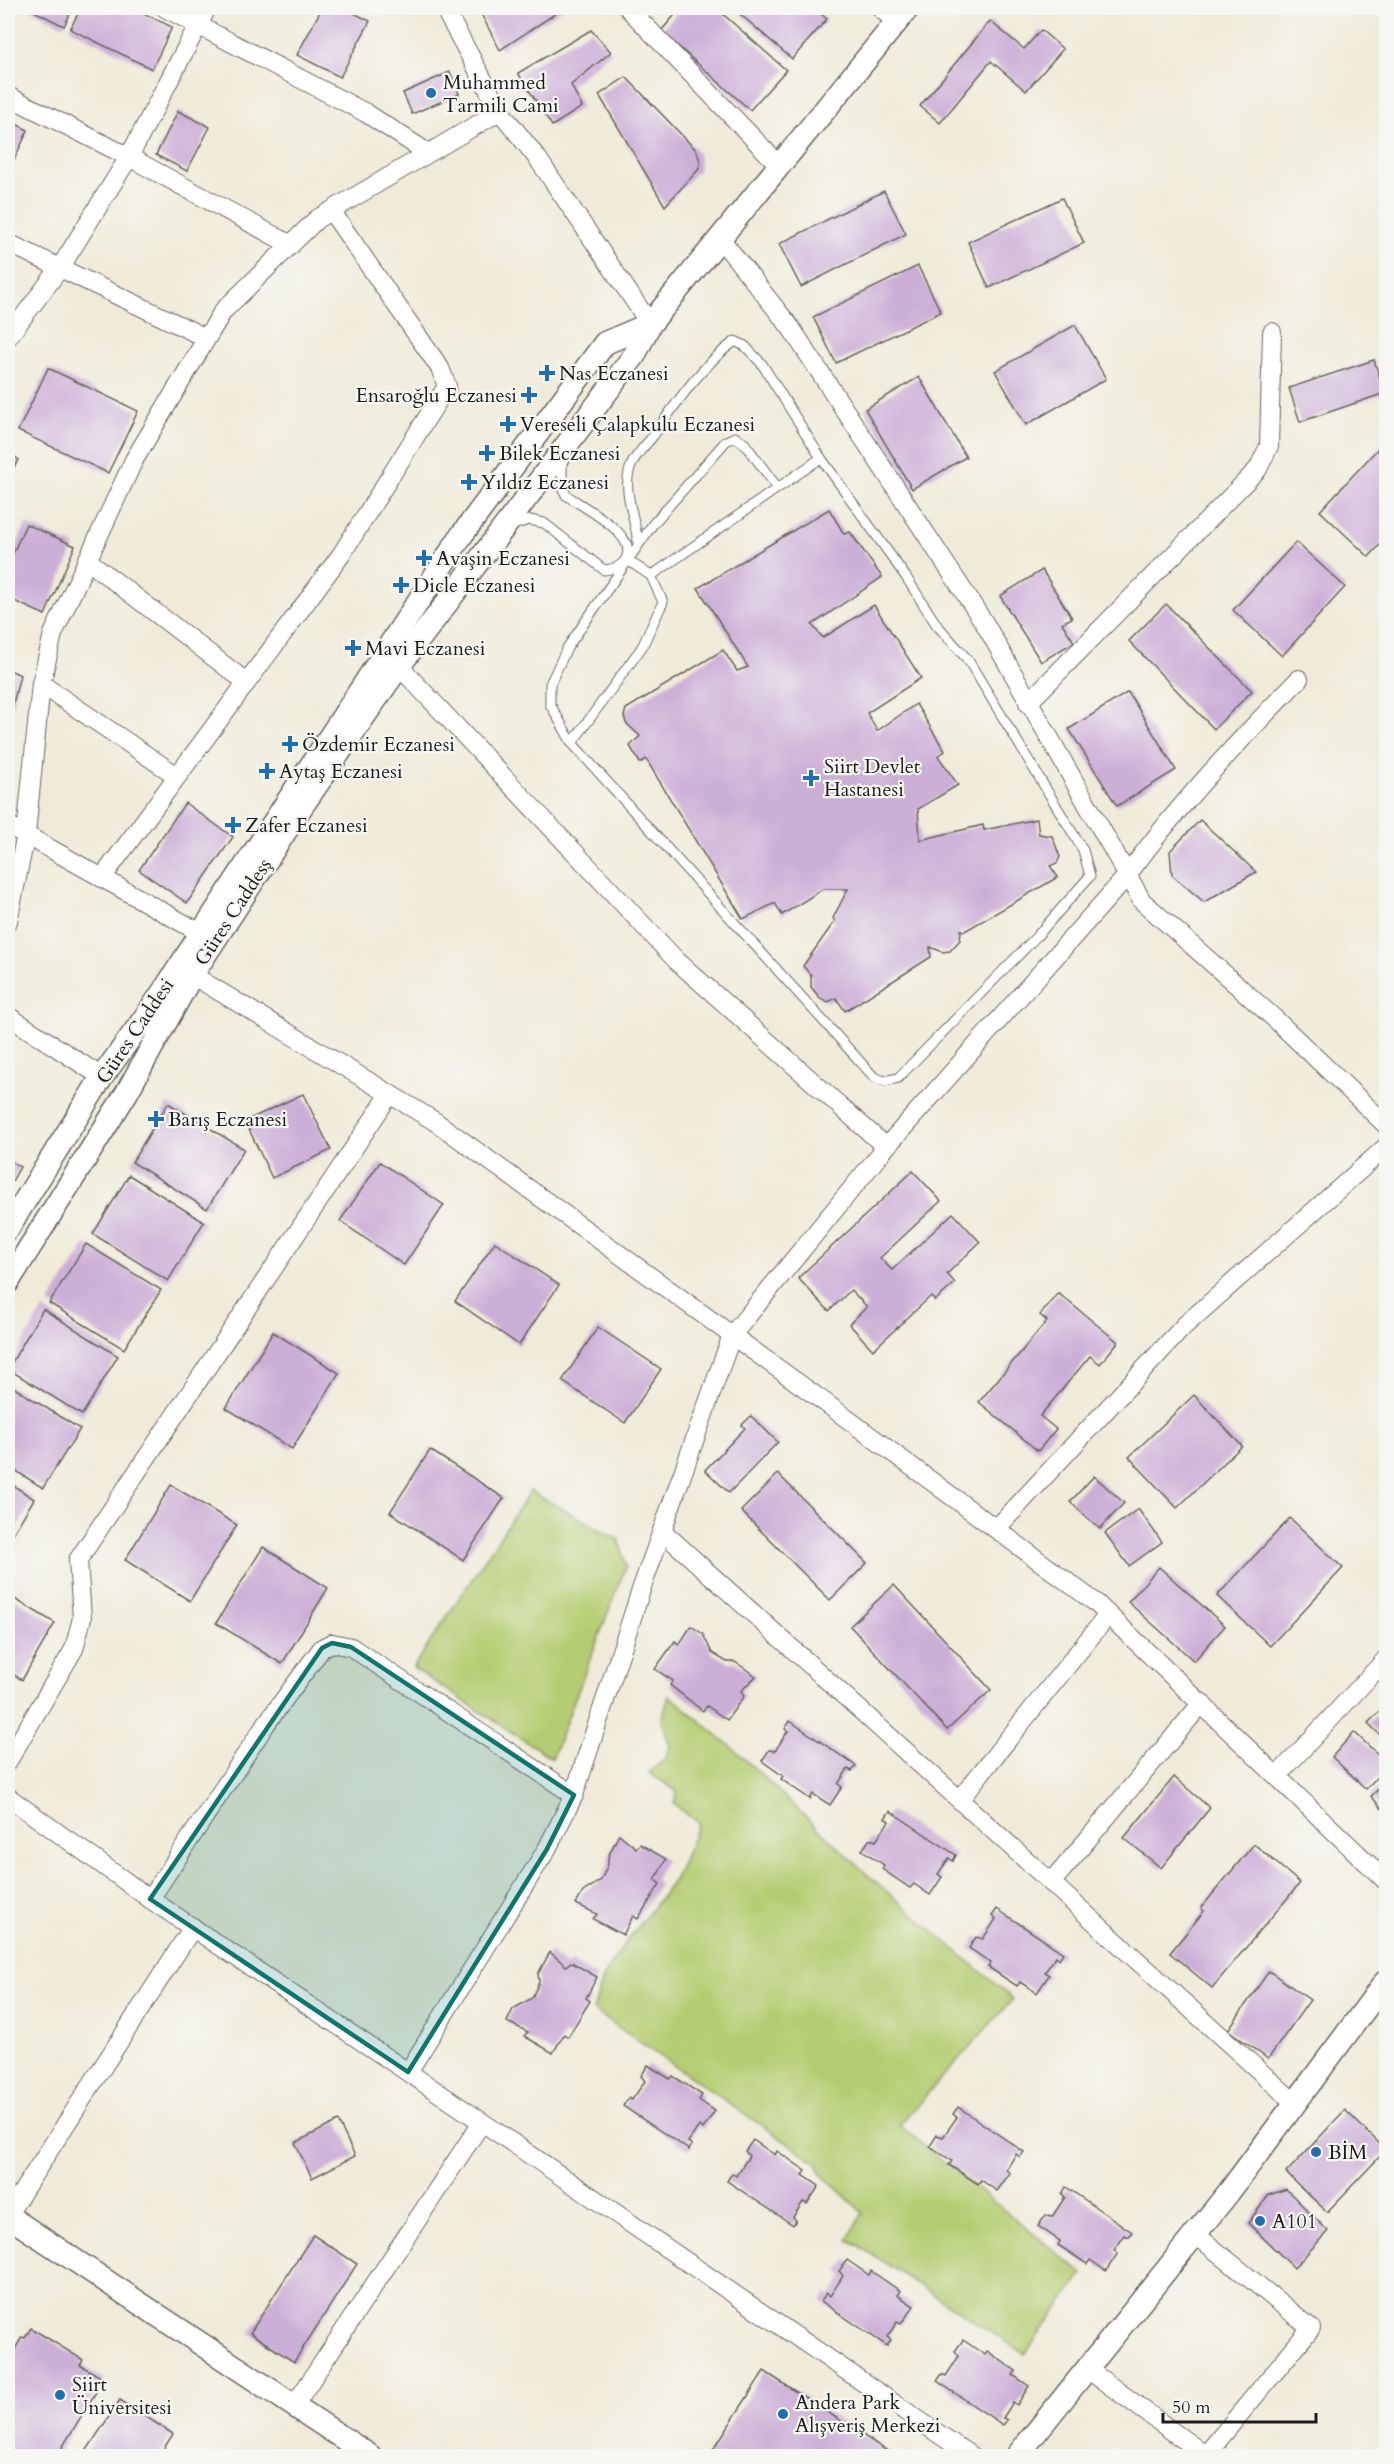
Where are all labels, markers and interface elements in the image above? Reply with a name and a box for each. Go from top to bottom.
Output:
place label: Muhammed Tarmili Cami [443,69,559,119]
marker: Muhammed Tarmili Cami [424,86,438,100]
place label: Nas Eczanesi [559,360,669,387]
marker: Nas Eczanesi [540,366,554,380]
place label: Ensaroğlu Eczanesi [355,382,517,409]
marker: Ensaroğlu Eczanesi [522,388,536,402]
place label: Vereseli Çalapkulu Eczanesi [520,411,756,438]
marker: Vereseli Çalapkulu Eczanesi [501,417,515,431]
place label: Bilek Eczanesi [499,440,621,467]
marker: Bilek Eczanesi [480,446,494,460]
place label: Yıldız Eczanesi [481,469,609,496]
marker: Yıldız Eczanesi [462,475,476,489]
place label: Avaşin Eczanesi [436,545,570,572]
marker: Avaşin Eczanesi [417,551,431,565]
place label: Dicle Eczanesi [413,572,536,599]
marker: Dicle Eczanesi [394,578,408,592]
place label: Mavi Eczanesi [365,635,486,662]
marker: Mavi Eczanesi [346,641,360,655]
place label: Özdemir Eczanesi [302,731,455,758]
marker: Özdemir Eczanesi [283,737,297,751]
place label: Siirt Devlet Hastanesi [824,753,921,803]
place label: Aytaş Eczanesi [279,758,403,785]
marker: Aytaş Eczanesi [260,764,274,778]
marker: Siirt Devlet Hastanesi [802,769,820,787]
place label: Zafer Eczanesi [245,812,368,839]
marker: Zafer Eczanesi [226,818,240,832]
street label: Güres Caddesş [188,853,278,971]
street label: Güres Caddesi [90,973,180,1089]
place label: Barış Eczanesi [168,1106,287,1133]
marker: Barış Eczanesi [149,1112,163,1126]
place label: BİM [1328,2139,1367,2166]
marker: BİM [1309,2145,1323,2159]
place label: A101 [1272,2208,1317,2235]
marker: A101 [1253,2214,1267,2228]
place label: Siirt Üniversitesi [72,2371,172,2421]
scale bar [1163,2386,1316,2424]
marker: Siirt Üniversitesi [53,2388,67,2402]
place label: Andera Park Alışveriş Merkezi [795,2389,941,2439]
text: 50 m [1172,2395,1211,2420]
marker: Andera Park Alışveriş Merkezi [776,2407,790,2421]

